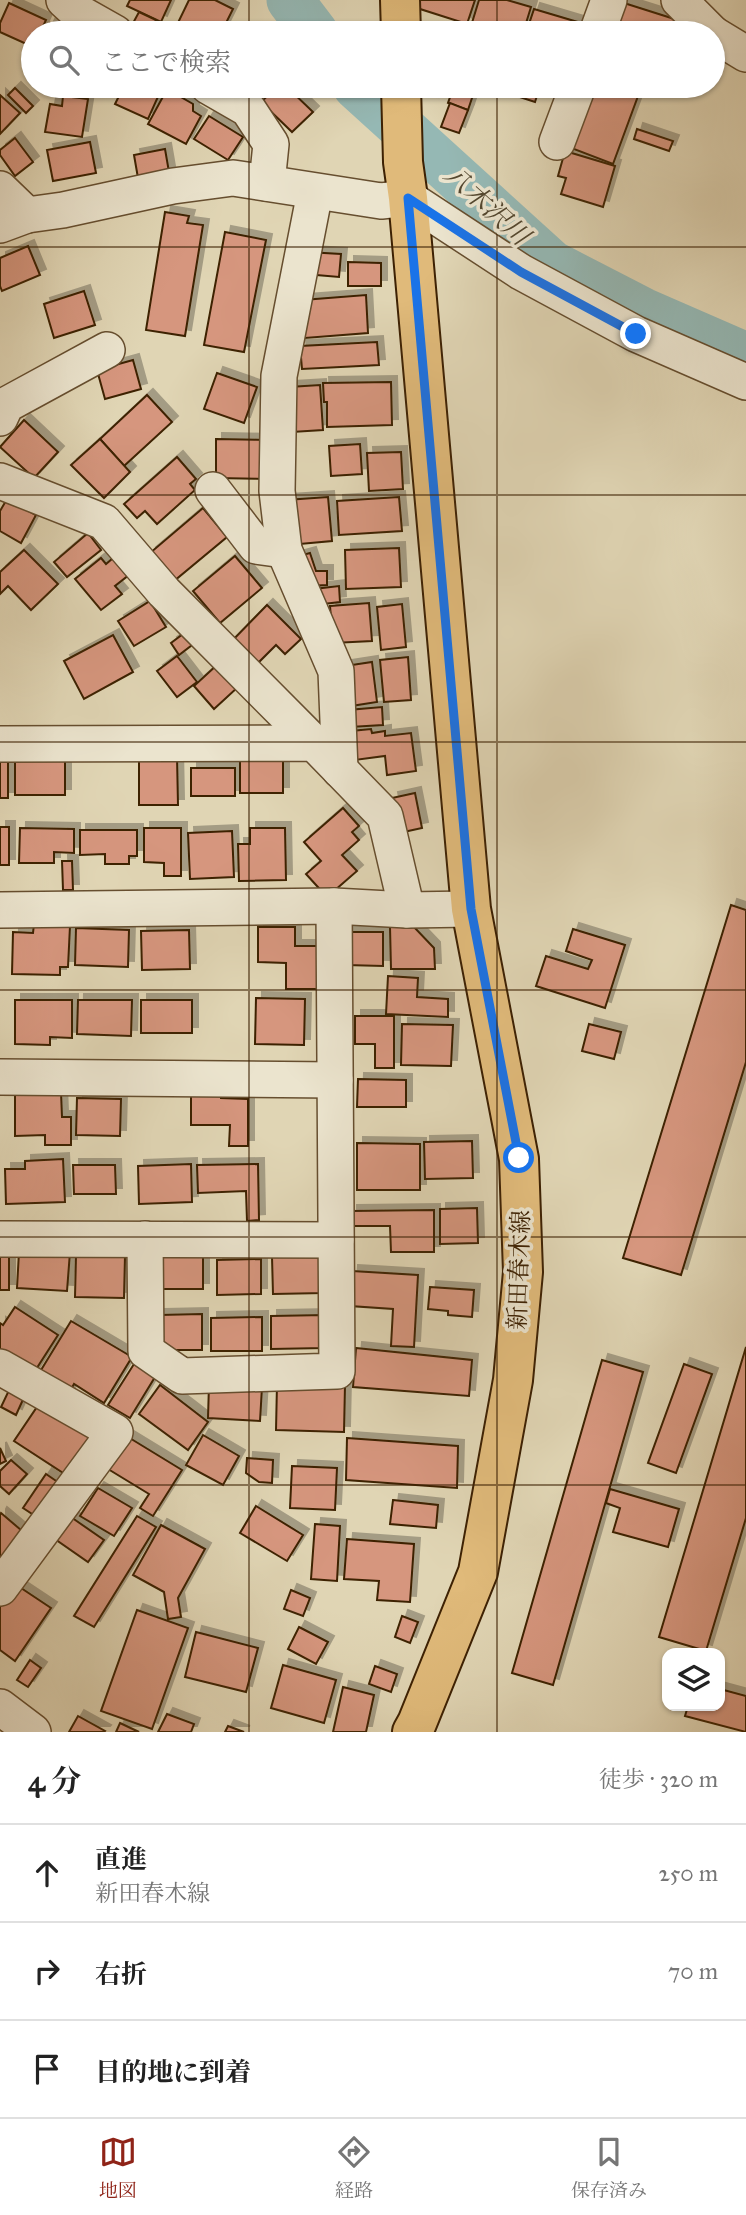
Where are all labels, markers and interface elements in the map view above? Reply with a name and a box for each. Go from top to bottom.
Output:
search box [21,21,725,98]
icon: search [45,41,83,79]
text: ここで検索 [101,46,231,78]
water label: 八木沢川 [438,158,539,254]
route end [620,318,651,349]
route start [503,1142,534,1173]
street label: 新田春木線 [502,1210,536,1330]
map controls [662,1648,725,1711]
button: layers [662,1648,725,1711]
text: 4 分 [28,1763,81,1799]
text: 徒歩 · 320 m [599,1765,718,1793]
text: 直進 [95,1843,147,1875]
icon: ahead [28,1854,66,1892]
text: 250 m [658,1859,718,1887]
text: 新田春木線 [95,1879,210,1907]
icon: right [28,1952,66,1990]
text: 70 m [668,1957,718,1985]
text: 右折 [95,1958,147,1990]
icon: arrive [28,2050,66,2088]
text: 目的地に到着 [95,2056,251,2088]
tab: 地図 [99,2133,137,2202]
tab: 経路 [335,2133,373,2202]
tab: 保存済み [571,2133,647,2202]

